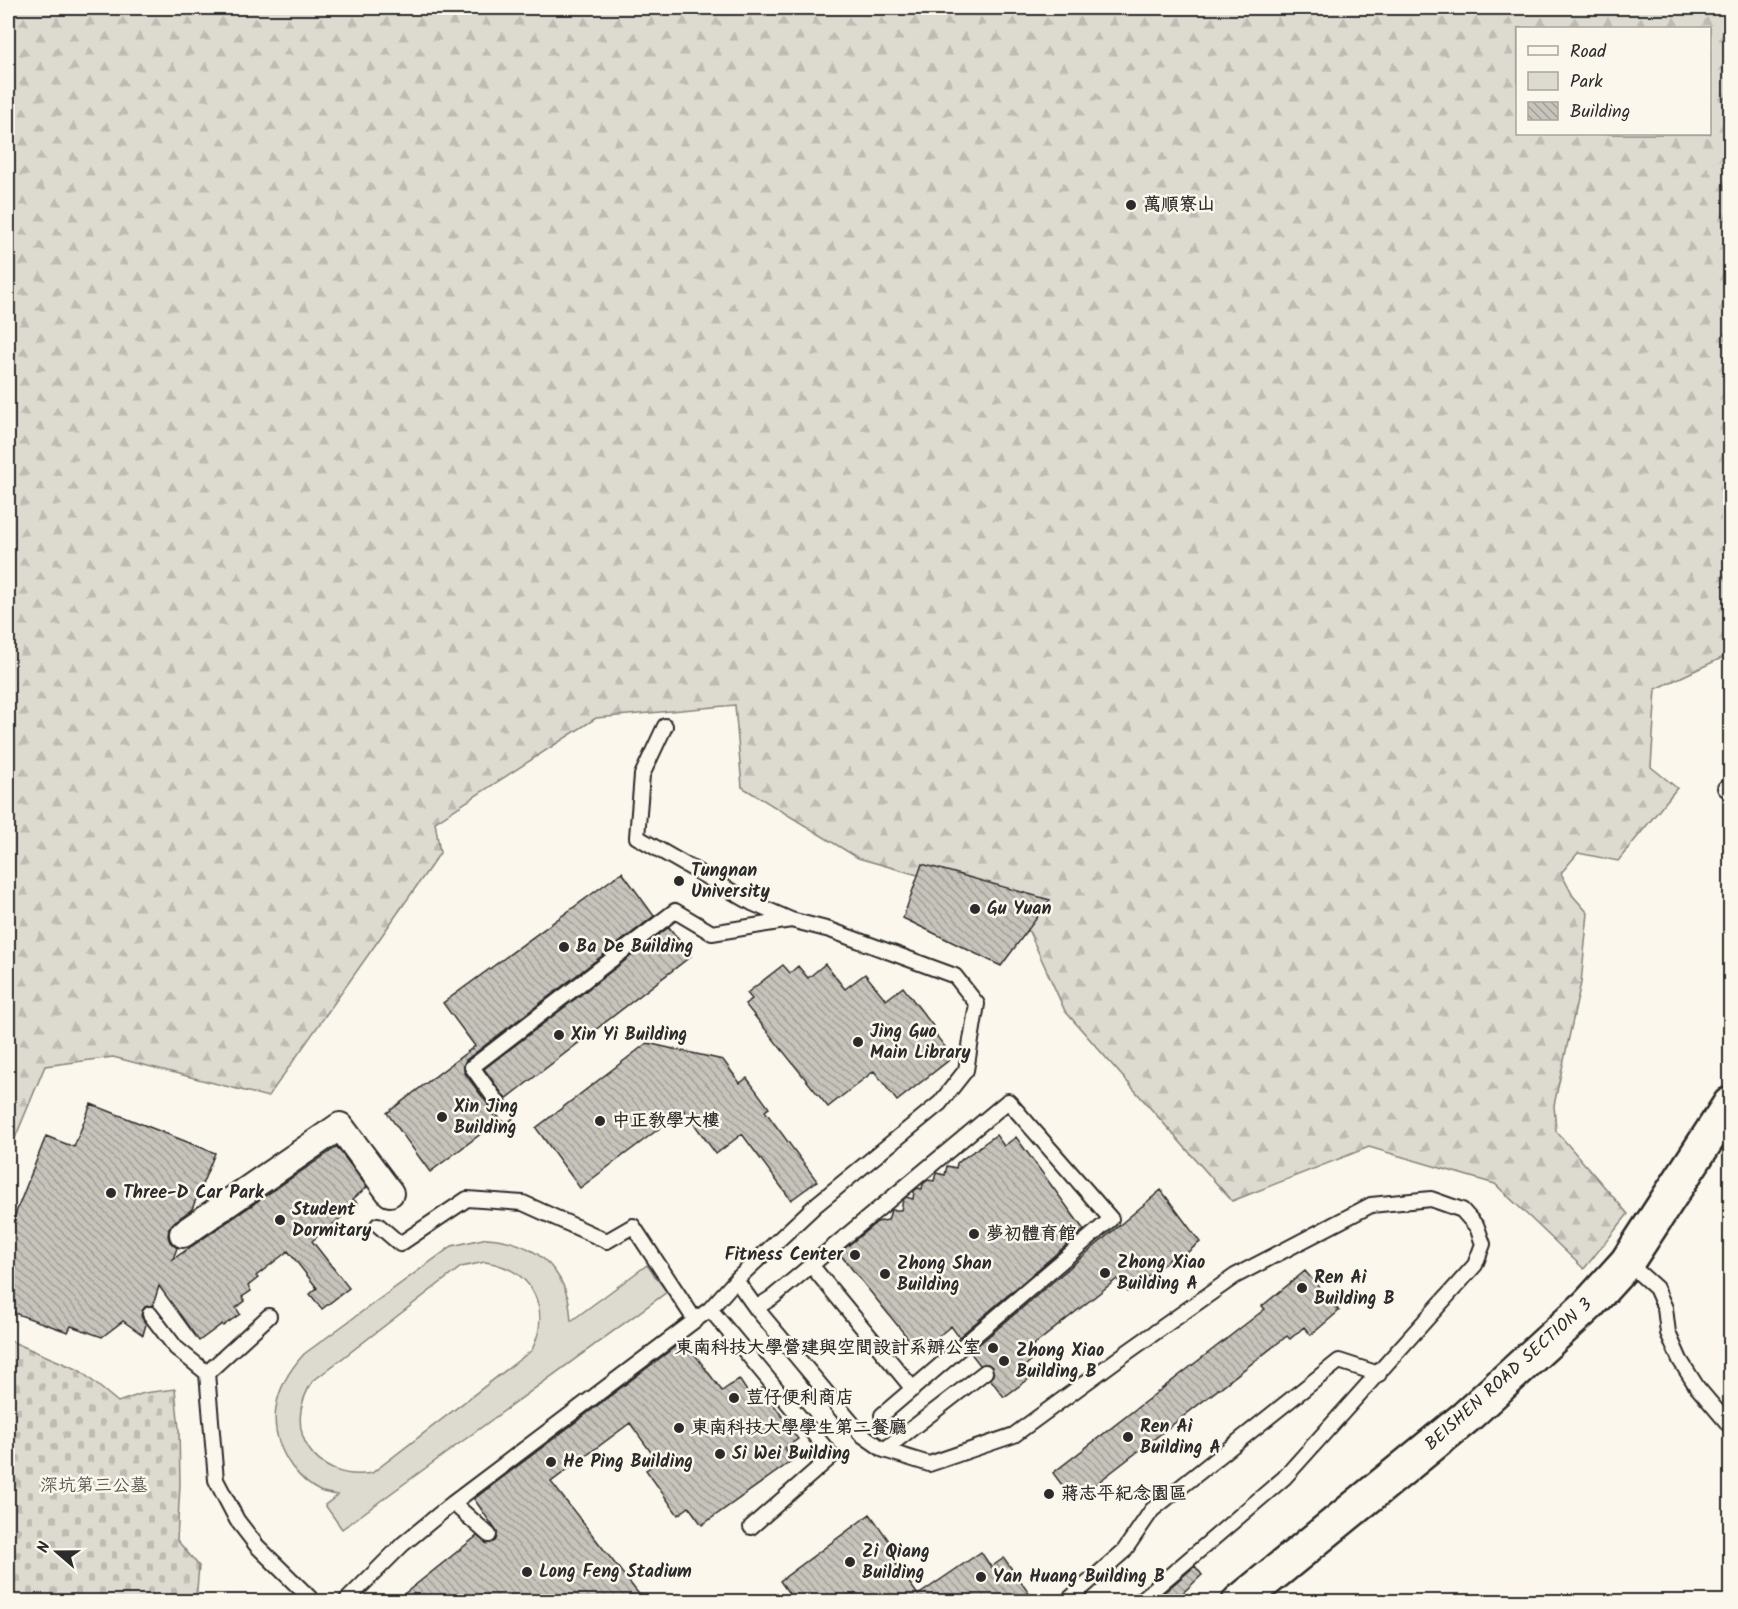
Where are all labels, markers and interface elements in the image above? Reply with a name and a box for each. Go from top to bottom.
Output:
legend [1516,27,1711,135]
text: Road [1570,38,1607,67]
text: Park [1570,68,1603,97]
text: Building [1570,98,1630,127]
place label: 萬順寮山 [1143,191,1215,220]
marker: 萬順寮山 [1124,198,1138,212]
place label: Tungnan University [691,857,770,907]
marker: Tungnan University [672,874,686,888]
place label: Gu Yuan [987,895,1051,924]
marker: Gu Yuan [968,902,982,916]
place label: Ba De Building [576,933,694,962]
marker: Ba De Building [557,940,571,954]
place label: Jing Guo Main Library [870,1018,971,1068]
place label: Xin Yi Building [570,1021,687,1050]
marker: Xin Yi Building [552,1028,566,1042]
marker: Jing Guo Main Library [851,1035,865,1049]
place label: Xin Jing Building [453,1093,518,1143]
place label: 中正教學大樓 [612,1107,720,1136]
marker: Xin Jing Building [435,1110,449,1124]
marker: 中正教學大樓 [593,1114,607,1128]
place label: Three-D Car Park [123,1179,265,1208]
marker: Three-D Car Park [104,1186,118,1200]
place label: Student Dormitary [292,1196,372,1246]
marker: Student Dormitary [273,1213,287,1227]
place label: 夢初體育館 [986,1220,1076,1249]
marker: 夢初體育館 [967,1227,981,1241]
place label: Fitness Center [725,1241,844,1270]
marker: Fitness Center [848,1248,862,1262]
place label: Zhong Xiao Building A [1117,1249,1205,1299]
place label: Zhong Shan Building [897,1250,992,1300]
place label: Ren Ai Building B [1314,1264,1395,1314]
marker: Zhong Xiao Building A [1098,1266,1112,1280]
marker: Zhong Shan Building [878,1267,892,1281]
marker: Ren Ai Building B [1295,1281,1309,1295]
street label: BEISHEN ROAD SECTION 3 [1419,1292,1599,1458]
place label: 東南科技大學營建與空間設計系辧公室 [675,1334,981,1363]
place label: Zhong Xiao Building B [1016,1337,1104,1387]
marker: 東南科技大學營建與空間設計系辧公室 [986,1341,1000,1355]
marker: Zhong Xiao Building B [997,1354,1011,1368]
place label: 荳仔便利商店 [746,1384,854,1413]
marker: 荳仔便利商店 [727,1391,741,1405]
place label: Ren Ai Building A [1140,1413,1221,1463]
place label: 東南科技大學學生第二餐廳 [691,1414,907,1443]
marker: 東南科技大學學生第二餐廳 [672,1421,686,1435]
marker: Ren Ai Building A [1121,1430,1135,1444]
place label: Si Wei Building [732,1440,851,1469]
marker: Si Wei Building [713,1447,727,1461]
place label: He Ping Building [563,1448,693,1477]
marker: He Ping Building [544,1455,558,1469]
park label: 深坑第三公墓 [40,1472,148,1501]
place label: 蔣志平紀念園區 [1061,1480,1187,1509]
marker: 蔣志平紀念園區 [1042,1487,1056,1501]
north arrow [27,1522,87,1582]
text: N [31,1538,58,1556]
place label: Zi Qiang Building [862,1538,930,1588]
marker: Zi Qiang Building [843,1555,857,1569]
place label: Long Feng Stadium [539,1558,692,1587]
place label: Yan Huang Building B [993,1563,1165,1592]
marker: Long Feng Stadium [520,1565,534,1579]
marker: Yan Huang Building B [974,1570,988,1584]

